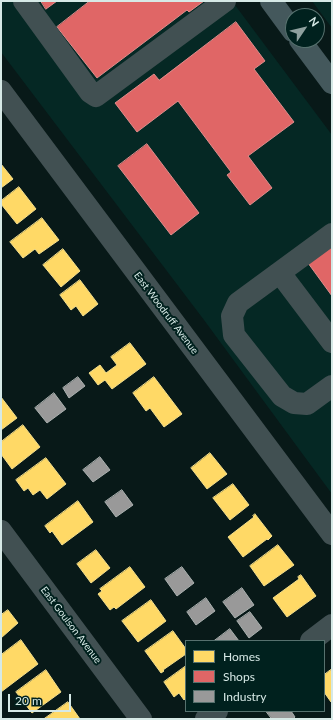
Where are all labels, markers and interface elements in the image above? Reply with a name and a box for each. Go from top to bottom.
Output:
north arrow [285,8,325,48]
text: N [307,14,322,29]
street label: East Woodruff Avenue [131,270,201,356]
street label: East Goulson Avenue [38,584,104,666]
legend [185,640,325,712]
text: Homes [223,649,260,664]
text: Shops [223,669,255,684]
scale bar [10,686,73,712]
text: Industry [223,689,266,704]
text: 20 m [15,693,42,708]

